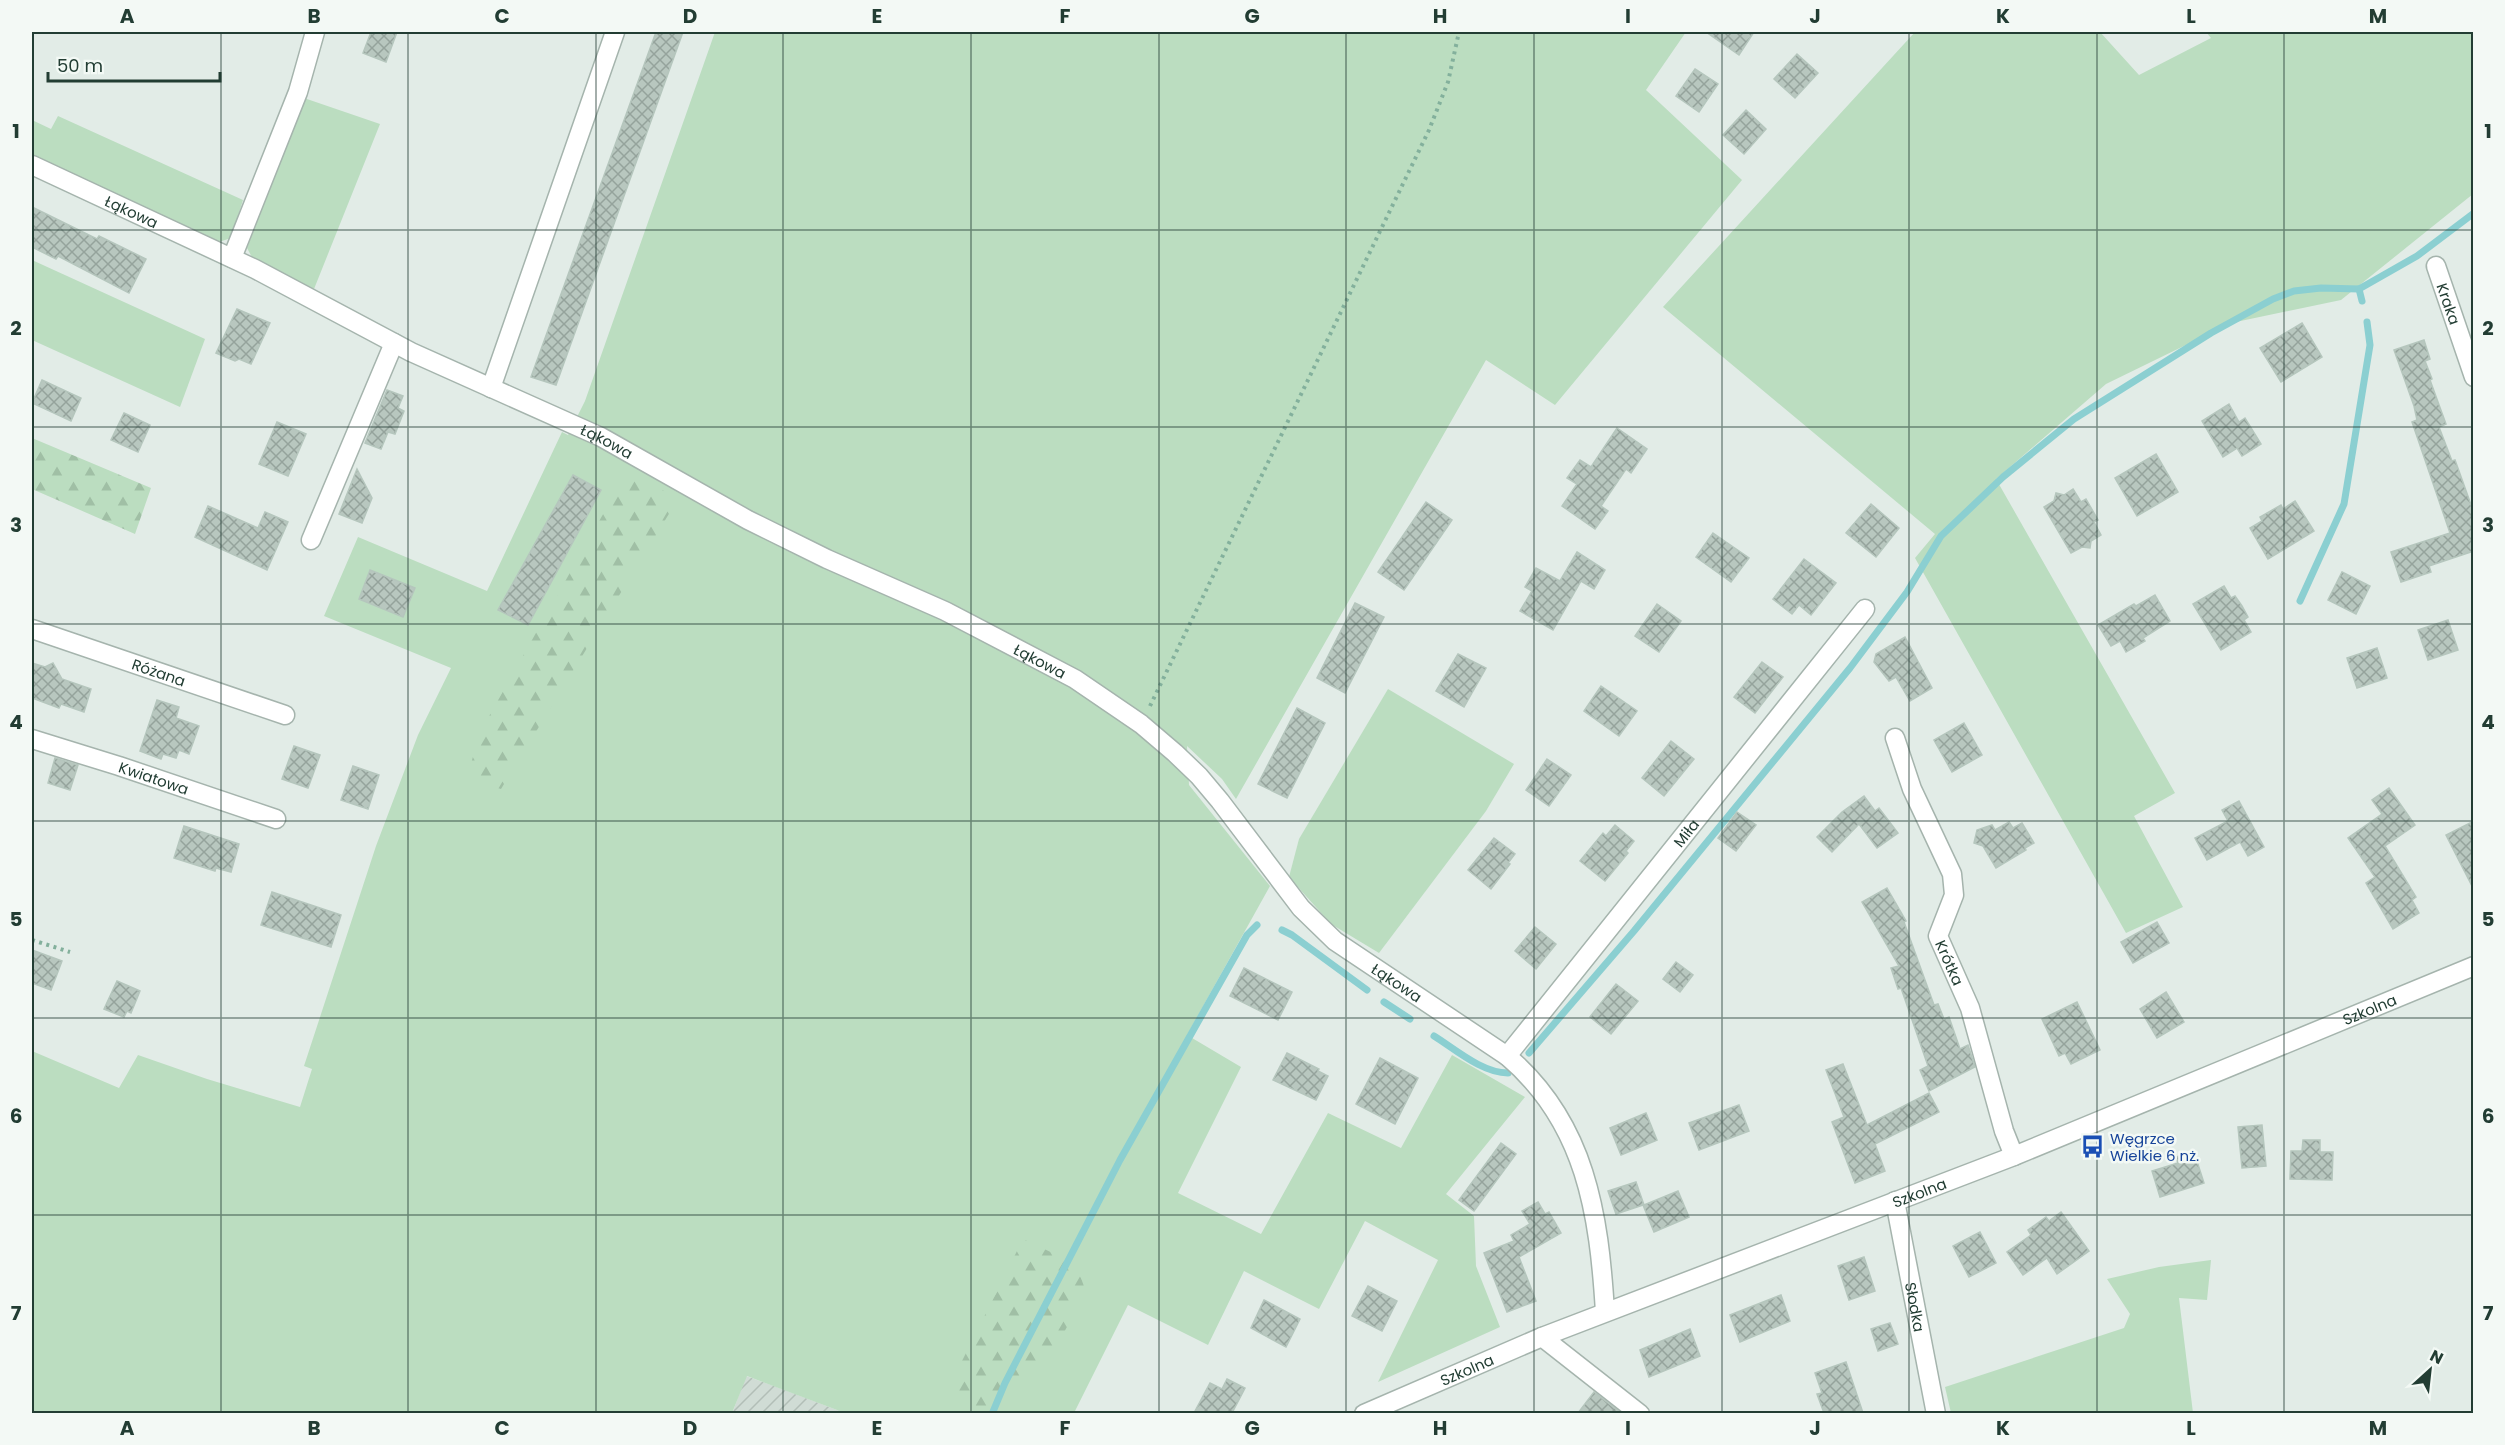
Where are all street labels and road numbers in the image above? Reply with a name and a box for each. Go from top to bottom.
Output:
street label: Łąkowa [102,190,162,233]
street label: Kraka [2432,280,2466,327]
street label: Łąkowa [577,419,637,464]
street label: Łąkowa [1010,638,1070,683]
street label: Różana [129,653,189,691]
street label: Kwiatowa [116,756,192,799]
street label: Miła [1668,814,1704,851]
street label: Krótka [1931,937,1969,989]
street label: Łąkowa [1368,958,1426,1007]
street label: Szkolna [2339,989,2400,1030]
street label: Szkolna [1889,1172,1949,1212]
street label: Słodka [1900,1280,1930,1334]
street label: Szkolna [1437,1349,1497,1390]

